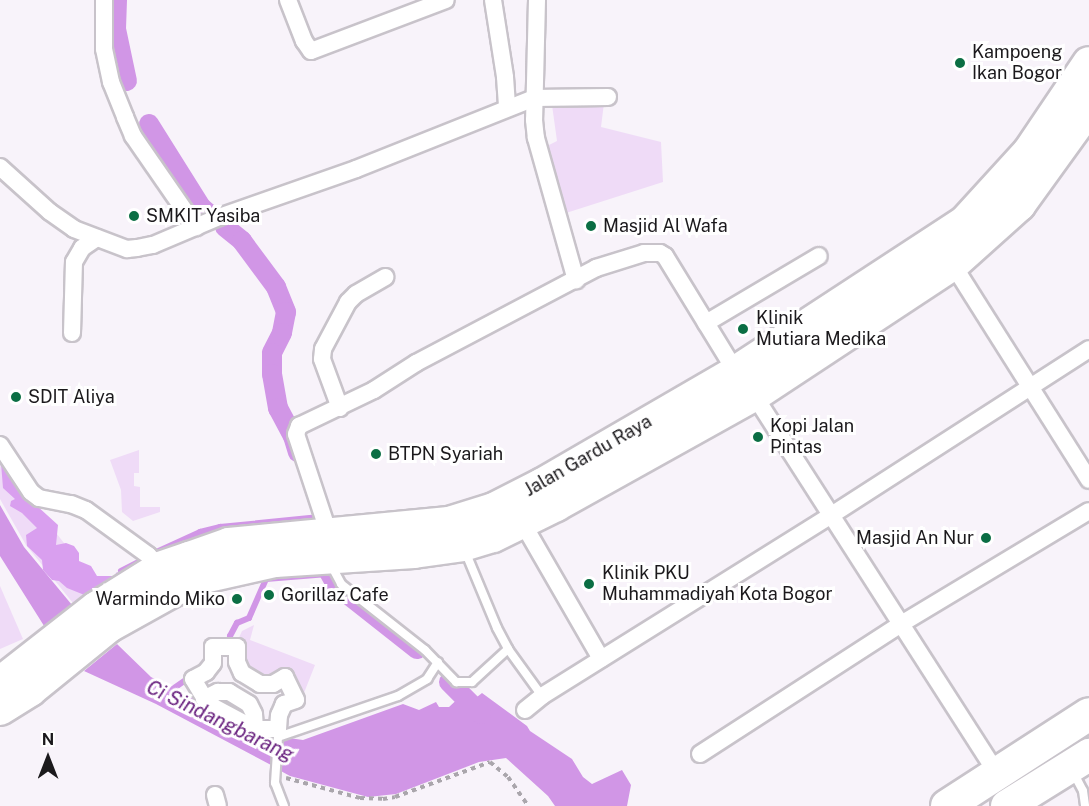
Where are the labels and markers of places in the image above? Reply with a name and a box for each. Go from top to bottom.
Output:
place label: Kampoeng Ikan Bogor [972,42,1062,84]
marker: Kampoeng Ikan Bogor [953,56,967,70]
place label: SMKIT Yasiba [146,205,260,227]
marker: SMKIT Yasiba [127,209,141,223]
place label: Masjid Al Wafa [603,215,728,237]
marker: Masjid Al Wafa [584,219,598,233]
place label: Klinik Mutiara Medika [756,308,886,350]
marker: Klinik Mutiara Medika [734,320,752,338]
place label: SDIT Aliya [28,386,115,408]
marker: SDIT Aliya [9,390,23,404]
place label: Kopi Jalan Pintas [770,416,854,458]
marker: Kopi Jalan Pintas [751,430,765,444]
place label: BTPN Syariah [388,443,503,465]
marker: BTPN Syariah [369,447,383,461]
place label: Masjid An Nur [856,527,974,549]
marker: Masjid An Nur [979,531,993,545]
place label: Klinik PKU Muhammadiyah Kota Bogor [602,563,832,606]
marker: Klinik PKU Muhammadiyah Kota Bogor [580,575,598,593]
place label: Gorillaz Cafe [281,584,389,606]
place label: Warmindo Miko [95,588,225,610]
marker: Gorillaz Cafe [262,588,276,602]
marker: Warmindo Miko [230,592,244,606]

